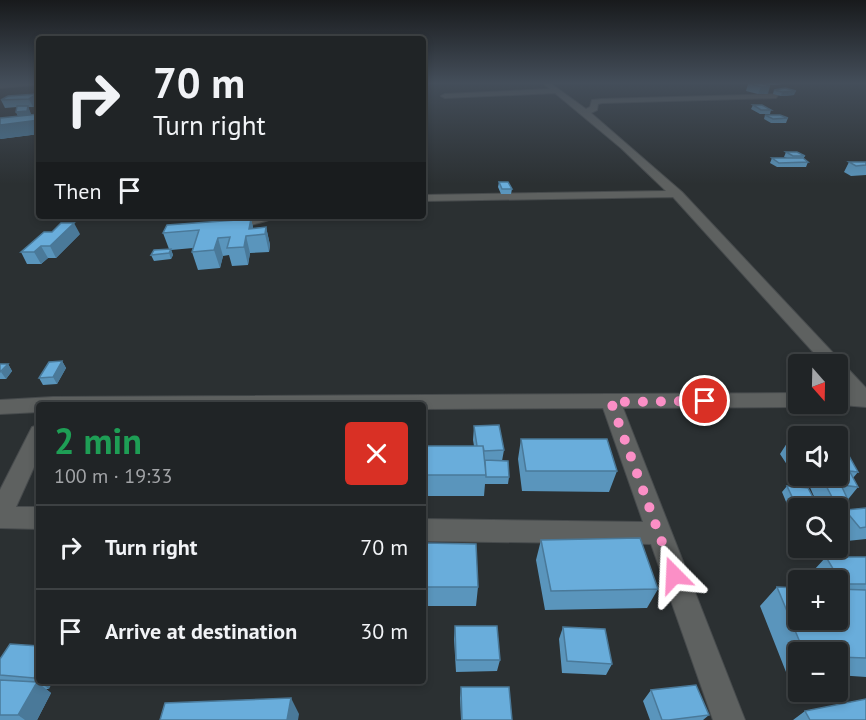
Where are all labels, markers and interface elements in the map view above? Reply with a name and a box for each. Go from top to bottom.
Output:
text: 70 m [153,55,245,110]
icon: right [54,60,132,138]
text: Turn right [153,108,266,142]
icon: arrive [113,174,146,207]
text: Then [54,177,101,205]
north arrow [788,354,848,414]
map controls [788,354,848,702]
pin [679,375,730,426]
icon: arrive [688,384,721,417]
text: 2 min [54,417,142,464]
button: close [345,422,408,485]
button: sound [788,426,848,486]
text: 100 m · 19:33 [54,463,172,489]
button: search [788,498,848,558]
icon: right [54,531,87,564]
text: Turn right [105,533,197,561]
text: 70 m [360,533,408,561]
position arrow [642,543,706,607]
button: + [788,570,848,630]
icon: arrive [54,615,87,648]
text: Arrive at destination [105,617,297,645]
text: 30 m [360,617,408,645]
button: − [788,642,848,702]

